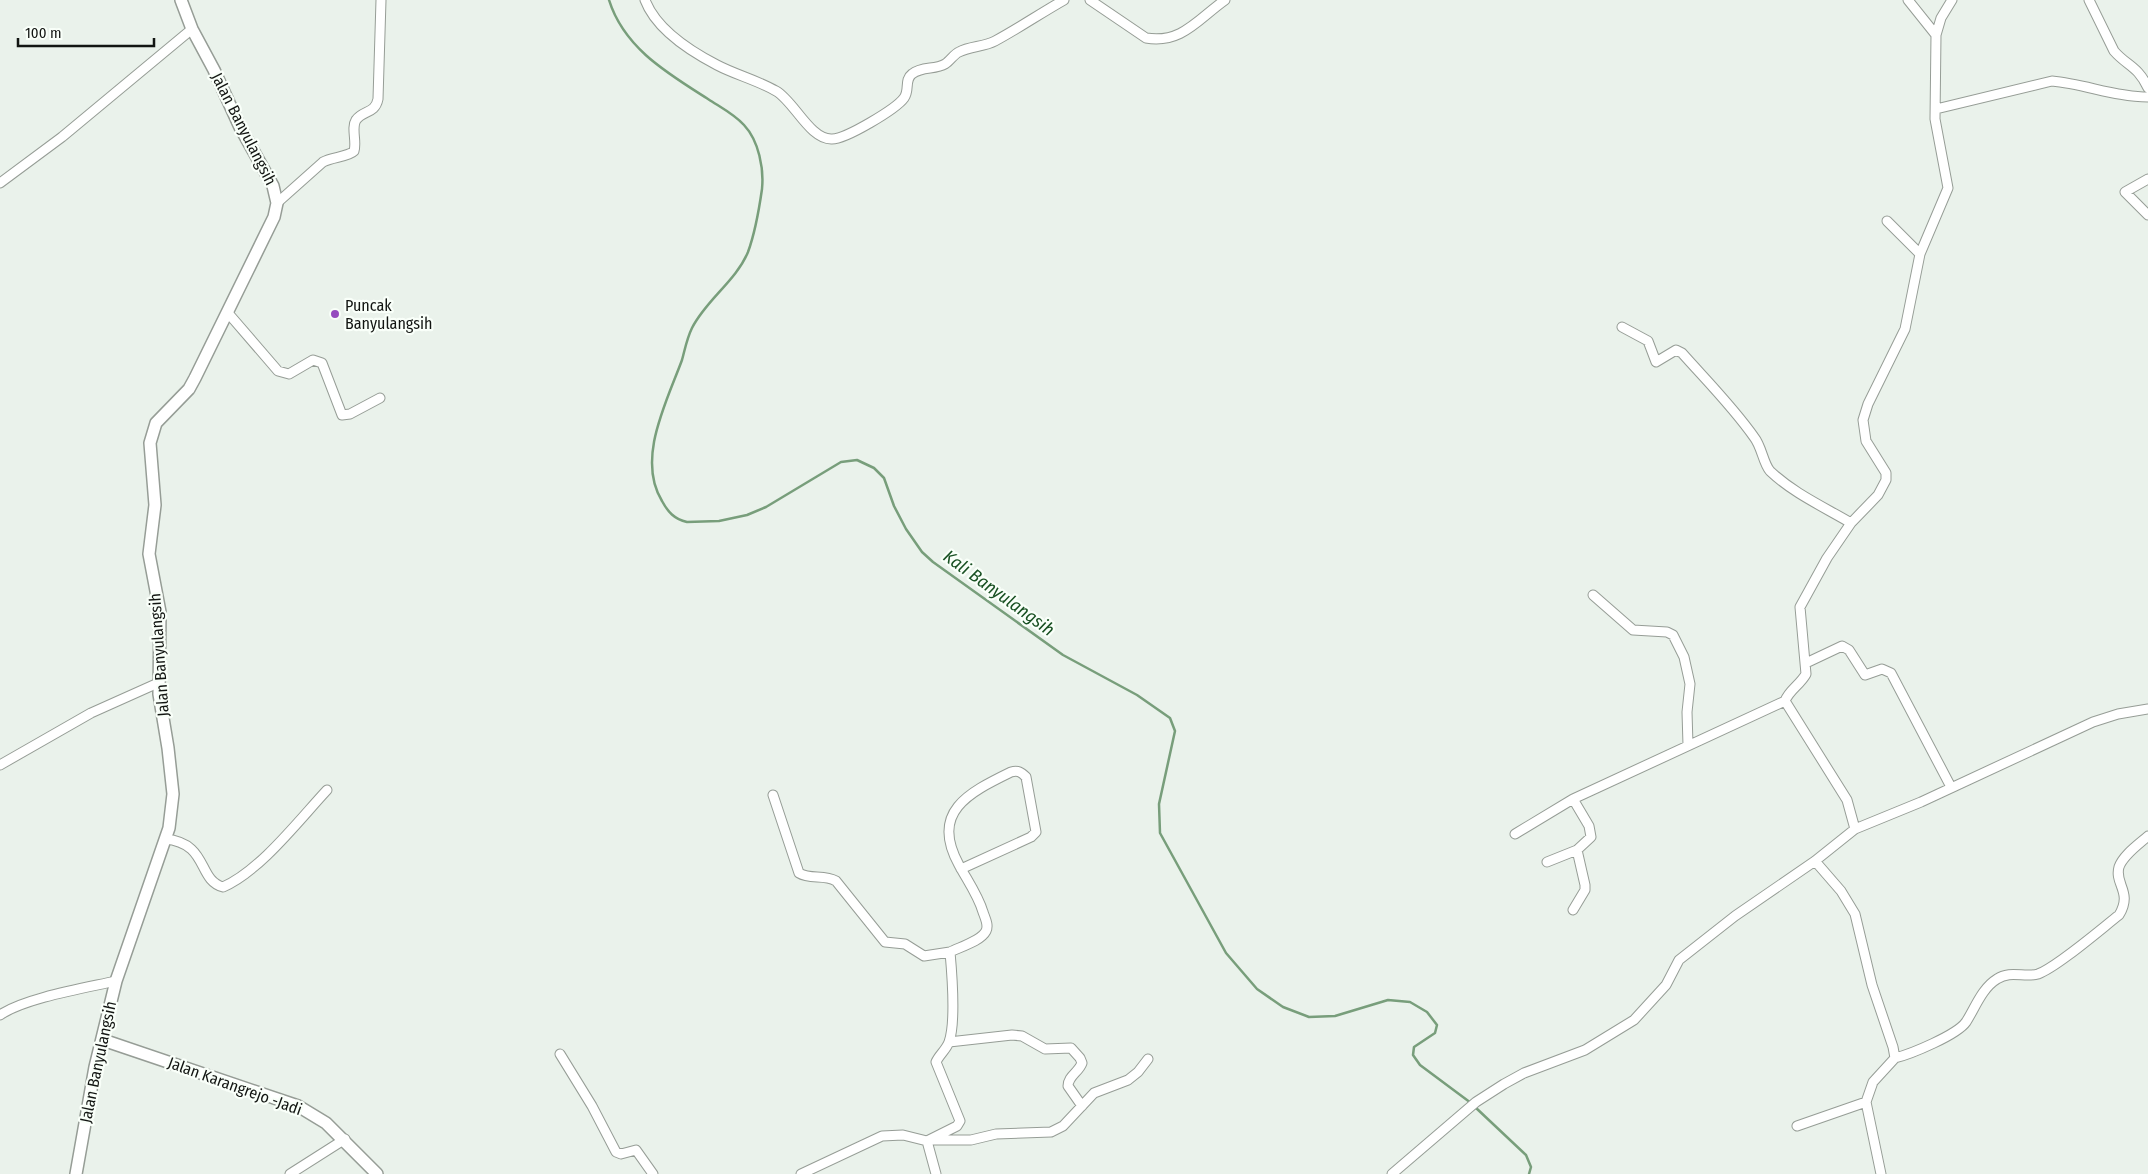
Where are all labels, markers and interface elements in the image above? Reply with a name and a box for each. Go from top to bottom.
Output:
scale bar [18,15,154,47]
text: 100 m [25,24,62,42]
street label: Jalan Banyulangsih [207,70,281,188]
place label: Puncak Banyulangsih [345,296,433,333]
marker: Puncak Banyulangsih [329,308,341,320]
water label: Kali Banyulangsih [939,545,1059,641]
street label: Jalan Banyulangsih [145,593,173,717]
street label: Jalan Banyulangsih [76,999,120,1125]
street label: Jalan Karangrejo -Jadi [165,1053,305,1119]

